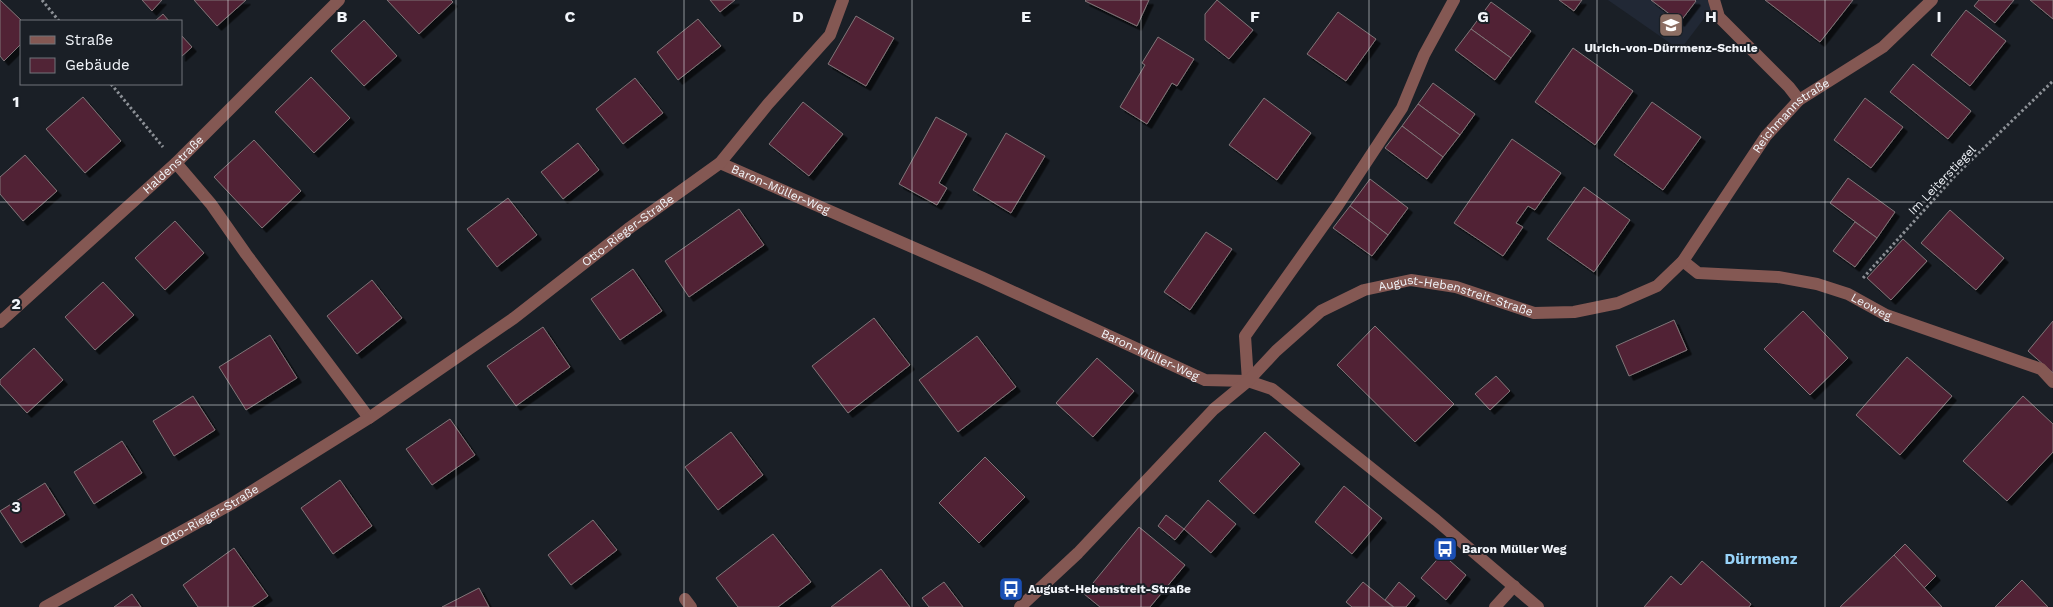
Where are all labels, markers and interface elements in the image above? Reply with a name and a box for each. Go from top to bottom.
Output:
text: B [337,7,348,26]
text: C [565,7,576,26]
text: D [792,7,804,26]
text: E [1021,7,1031,26]
text: F [1250,7,1260,26]
text: G [1477,7,1489,26]
text: H [1705,7,1717,26]
text: I [1936,7,1942,26]
school or university icon: Ulrich-von-Dürrmenz-Schule [1658,12,1684,38]
legend [20,20,182,85]
text: Straße [65,31,113,49]
place label: Ulrich-von-Dürrmenz-Schule [1584,41,1758,55]
text: Gebäude [65,56,130,74]
street label: Reichmannstraße [1750,76,1832,156]
text: 1 [13,92,19,111]
street label: Haldenstraße [140,133,206,197]
street label: Im Leiterstiegel [1905,142,1979,218]
street label: Baron-Müller-Weg [729,162,832,217]
street label: Otto-Rieger-Straße [579,191,677,269]
street label: August-Hebenstreit-Straße [1377,273,1535,319]
street label: Leoweg [1848,290,1894,324]
text: 2 [11,294,21,313]
street label: Baron-Müller-Weg [1099,326,1202,384]
street label: Otto-Rieger-Straße [157,482,261,549]
text: 3 [11,497,21,516]
bus stop icon: Baron Müller Weg [1432,536,1458,562]
place label: Baron Müller Weg [1462,542,1567,556]
district label: Dürrmenz [1725,550,1798,568]
bus stop icon: August-Hebenstreit-Straße [998,576,1024,602]
place label: August-Hebenstreit-Straße [1028,582,1191,596]

